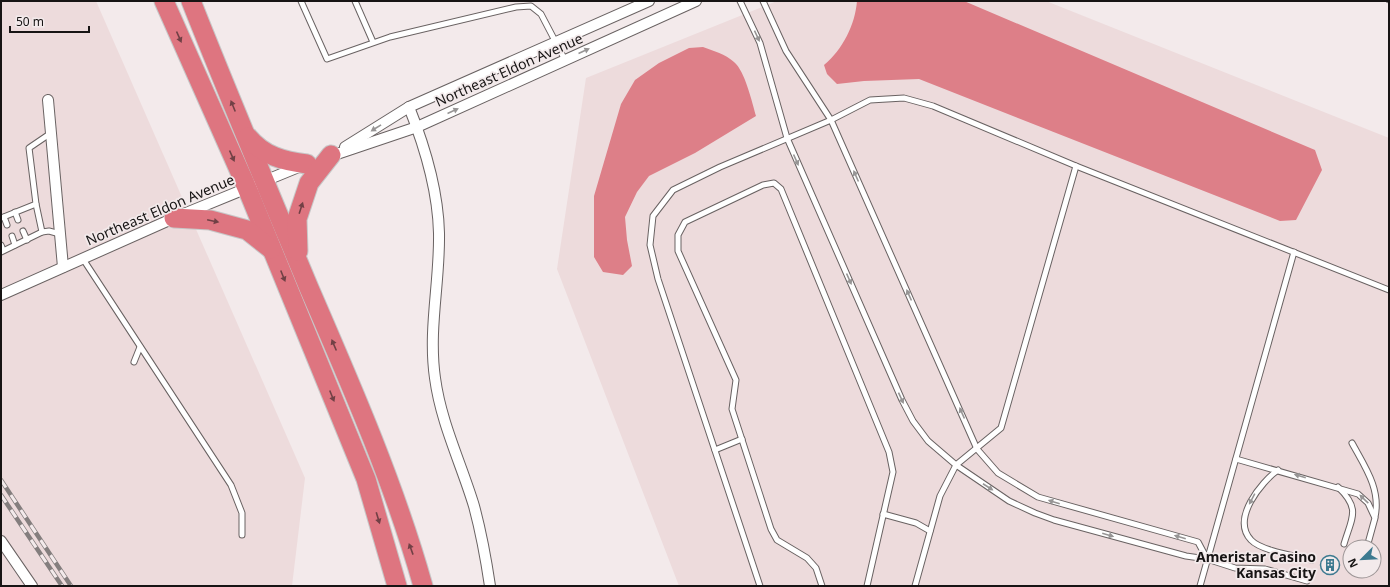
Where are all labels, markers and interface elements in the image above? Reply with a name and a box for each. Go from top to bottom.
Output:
scale bar [10,8,89,34]
text: 50 m [16,13,44,30]
street label: Northeast Eldon Avenue [432,28,586,111]
one-way arrow [177,31,183,43]
one-way arrow [754,31,760,42]
one-way arrow [578,48,590,54]
one-way arrow [230,100,236,112]
one-way arrow [447,108,458,114]
one-way arrow [370,124,382,131]
one-way arrow [229,150,235,161]
one-way arrow [793,154,799,165]
street label: Northeast Eldon Avenue [83,170,237,249]
one-way arrow [853,170,859,181]
one-way arrow [298,201,304,213]
one-way arrow [207,219,219,225]
one-way arrow [281,270,287,282]
one-way arrow [846,273,852,284]
one-way arrow [906,289,912,300]
one-way arrow [331,340,337,351]
one-way arrow [329,391,335,402]
one-way arrow [898,392,904,403]
one-way arrow [958,407,964,419]
one-way arrow [1294,473,1306,479]
one-way arrow [983,483,994,491]
one-way arrow [1249,493,1256,504]
one-way arrow [1359,495,1368,504]
one-way arrow [1048,499,1060,505]
one-way arrow [375,512,381,524]
one-way arrow [1103,532,1115,538]
one-way arrow [1173,534,1185,540]
north arrow [1342,539,1382,579]
one-way arrow [408,542,414,554]
place label: Ameristar Casino Kansas City [1196,547,1316,582]
building icon: Ameristar Casino Kansas City [1319,554,1341,576]
text: N [1344,556,1361,570]

